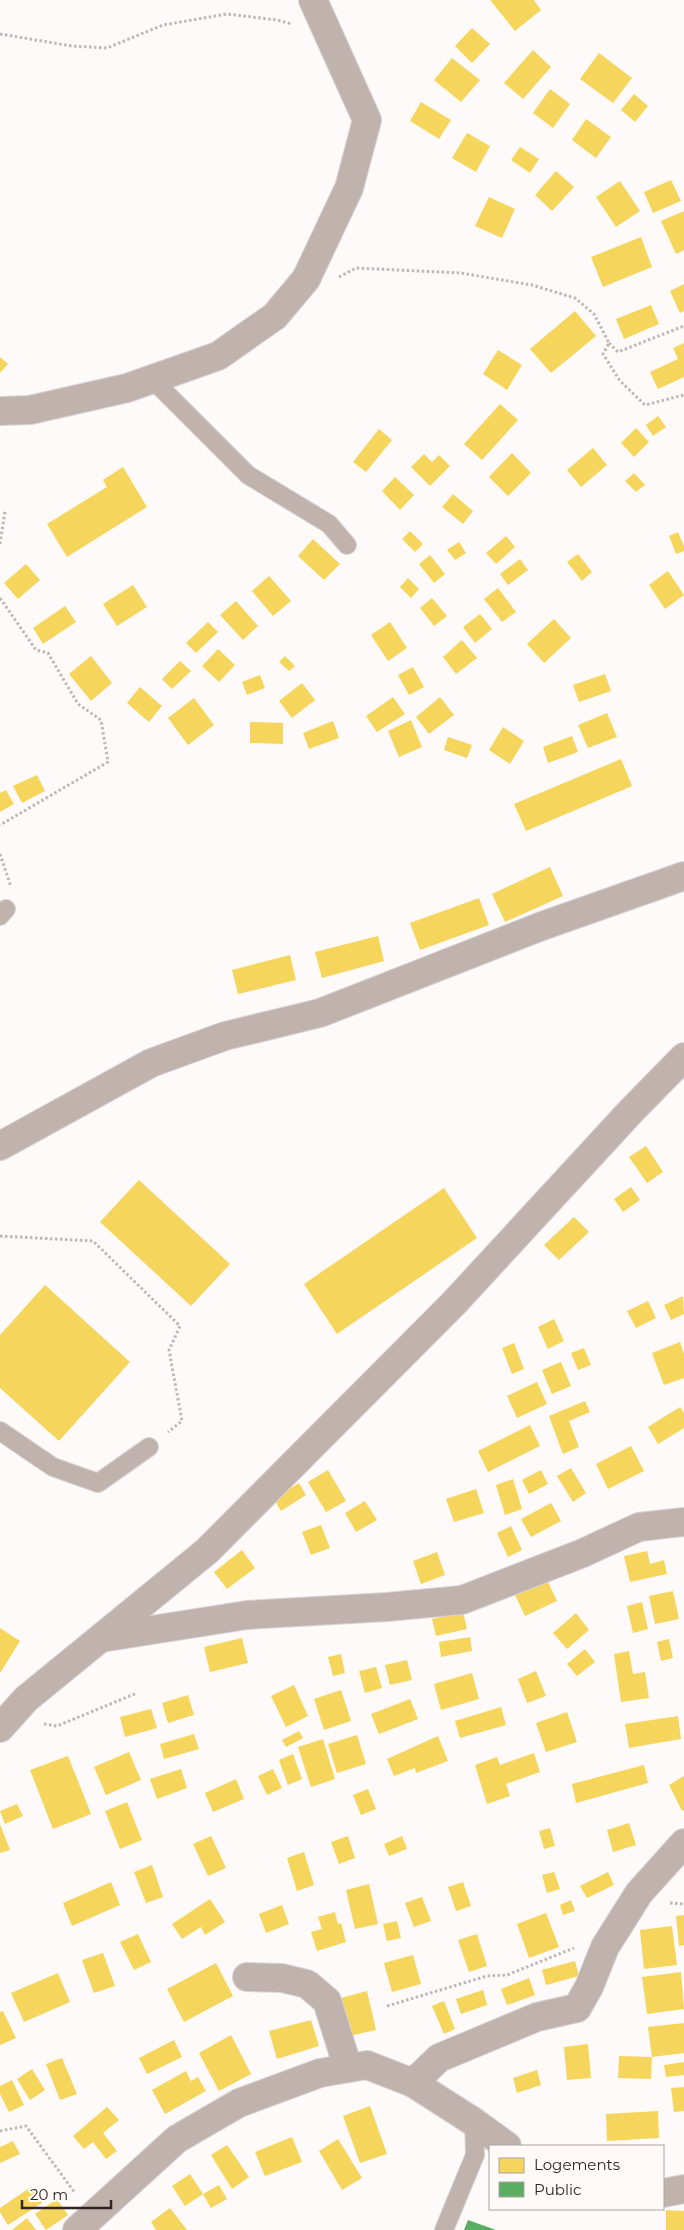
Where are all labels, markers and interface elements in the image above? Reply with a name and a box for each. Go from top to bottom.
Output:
legend [489,2145,664,2210]
text: Logements [534,2155,620,2174]
scale bar [22,2178,111,2210]
text: Public [534,2180,582,2199]
text: 20 m [30,2185,68,2204]

